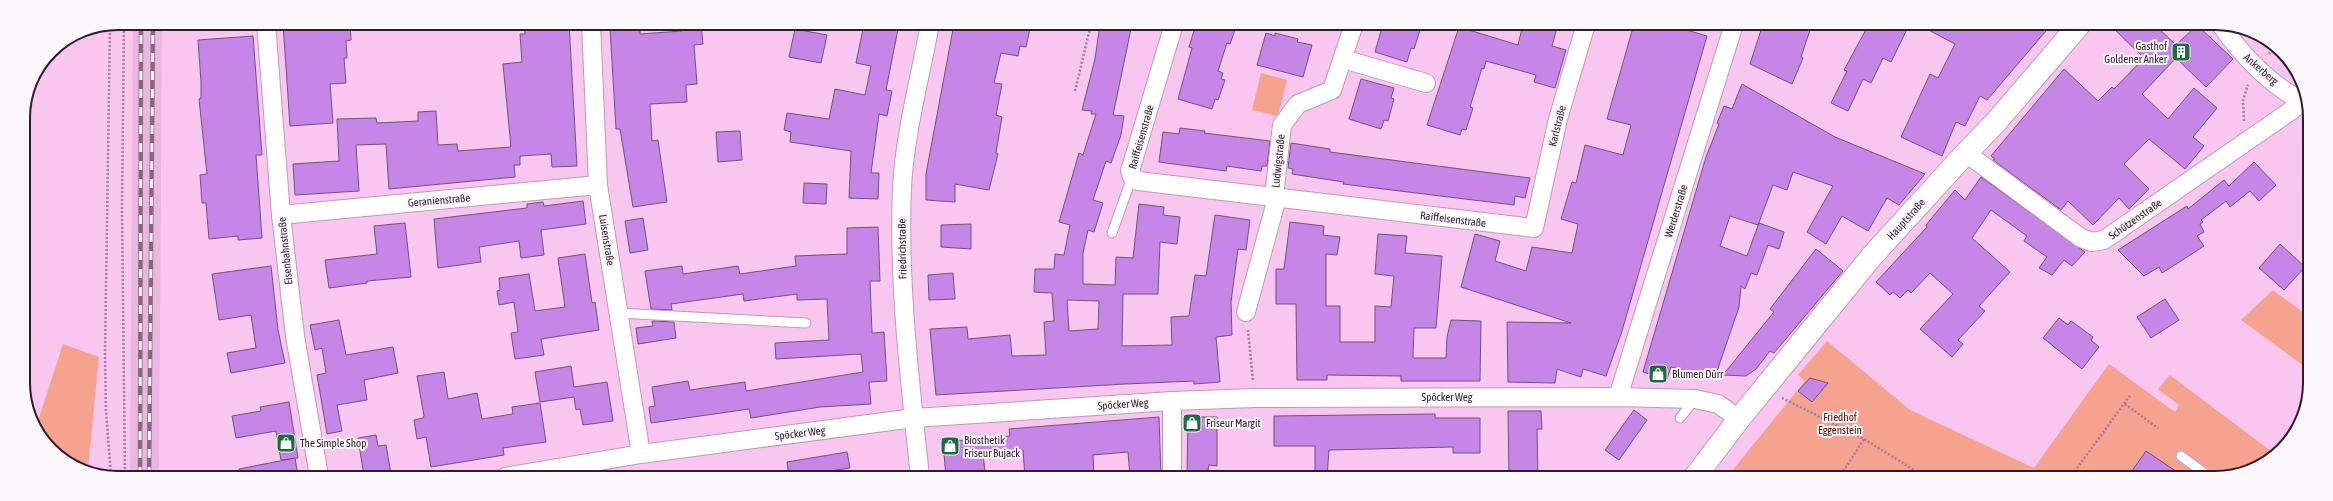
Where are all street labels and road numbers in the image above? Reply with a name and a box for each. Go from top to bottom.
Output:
street label: Ankerberg [2241,51,2281,87]
street label: Raiffeisenstraße [1126,104,1156,170]
street label: Karlstraße [1546,104,1568,148]
street label: Ludwigstraße [1269,134,1287,188]
street label: Werderstraße [1662,183,1690,239]
street label: Geranienstraße [407,191,471,209]
street label: Hauptstraße [1885,196,1927,242]
street label: Schützenstraße [2106,196,2164,242]
street label: Raiffeisenstraße [1419,209,1487,229]
street label: Luisenstraße [597,214,617,266]
street label: Eisenbahnstraße [275,217,295,285]
street label: Friedrichstraße [895,219,909,279]
street label: Spöcker Weg [1422,391,1473,403]
street label: Spöcker Weg [1097,396,1149,412]
street label: Spöcker Weg [774,424,826,442]

